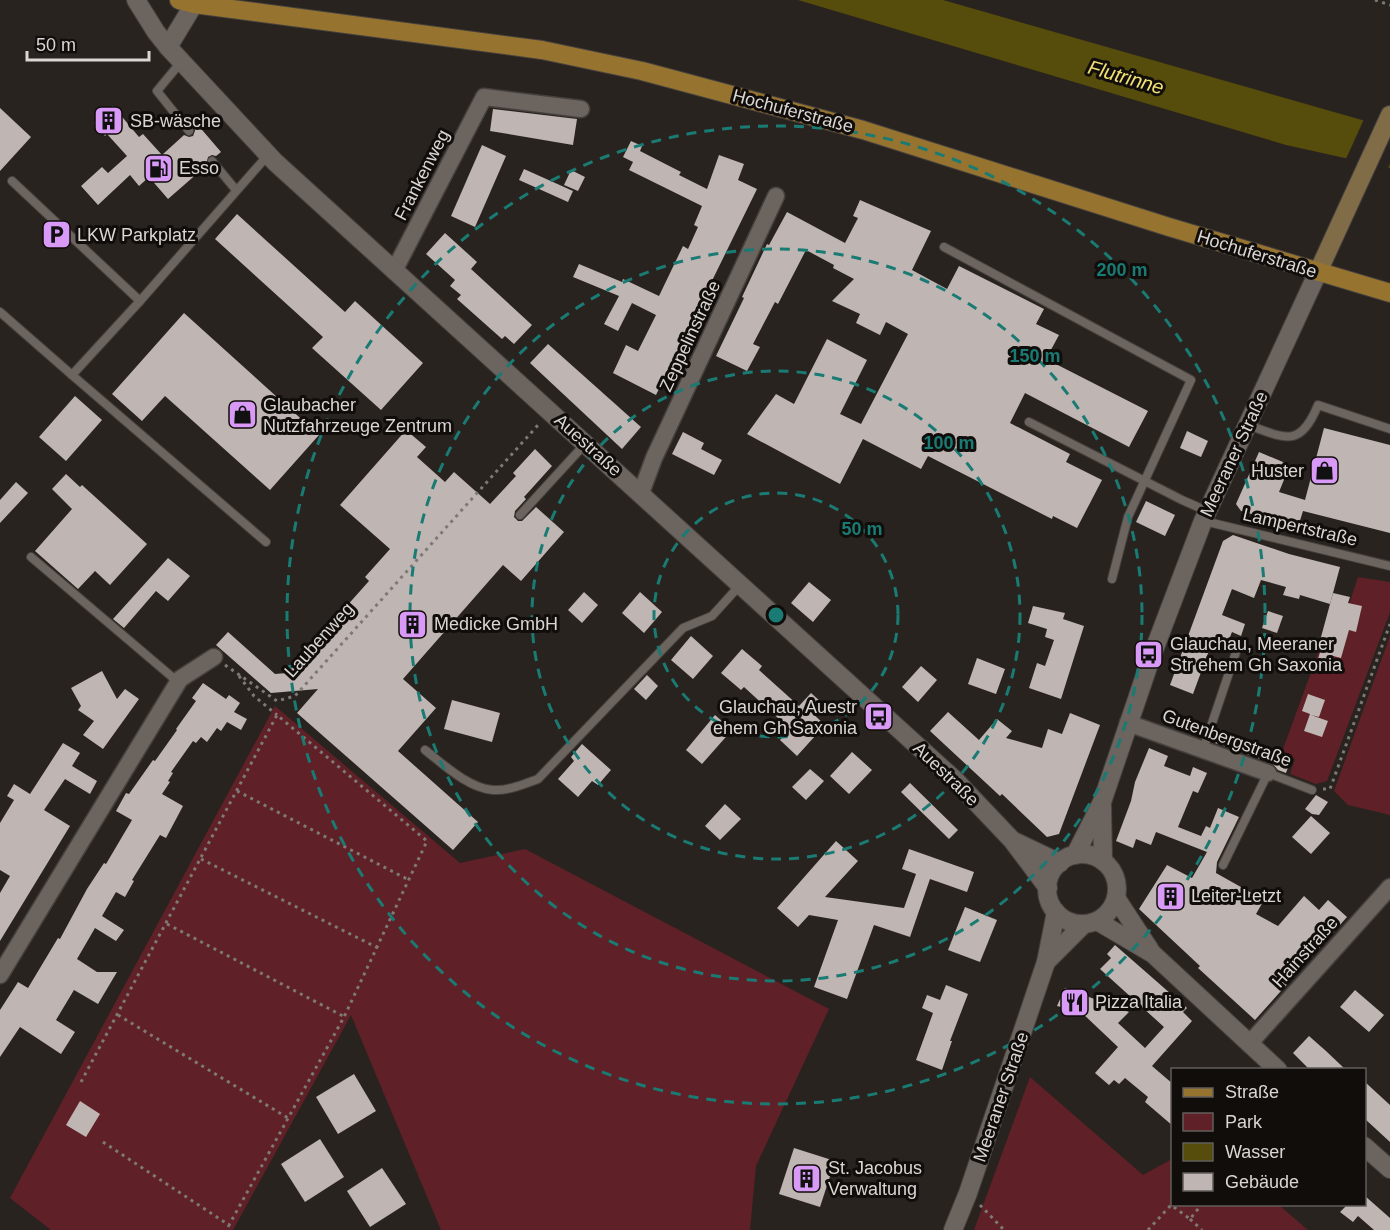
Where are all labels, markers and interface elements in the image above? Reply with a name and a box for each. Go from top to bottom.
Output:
scale bar [27,24,148,62]
text: 50 m [36,35,76,55]
water label: Flutrinne [1086,56,1166,98]
street label: Hochuferstraße [730,85,856,137]
building icon: SB-wäsche [93,105,125,137]
place label: SB-wäsche [130,111,221,131]
street label: Frankenweg [391,126,453,224]
fuel station icon: Esso [142,152,174,184]
place label: Esso [179,158,219,178]
parking icon: LKW Parkplatz [40,219,72,251]
place label: LKW Parkplatz [77,225,196,245]
street label: Hochuferstraße [1195,226,1319,282]
text: 200 m [1096,260,1148,280]
street label: Zeppelinstraße [656,277,724,395]
text: 150 m [1009,346,1061,366]
street label: Meeraner Straße [1196,388,1272,520]
place label: Glaubacher Nutzfahrzeuge Zentrum [263,395,452,436]
shop icon: Glaubacher Nutzfahrzeuge Zentrum [226,399,258,431]
street label: Auestraße [550,410,626,480]
text: 100 m [923,433,975,453]
shop icon: Huster [1309,455,1341,487]
place label: Huster [1251,461,1304,481]
street label: Lampertstraße [1241,504,1359,550]
text: 50 m [841,519,883,539]
street label: Laubenweg [280,599,358,681]
centre of rings [766,605,786,625]
building icon: Medicke GmbH [397,608,429,640]
place label: Medicke GmbH [434,614,558,634]
place label: Glauchau, Meeraner Str ehem Gh Saxonia [1170,634,1343,675]
bus stop icon: Glauchau, Meeraner Str ehem Gh Saxonia [1133,638,1165,670]
place label: Glauchau, Auestr ehem Gh Saxonia [713,697,858,738]
bus stop icon: Glauchau, Auestr ehem Gh Saxonia [862,701,894,733]
street label: Gutenbergstraße [1160,705,1294,771]
street label: Auestraße [909,738,983,810]
building icon: Leiter-Letzt [1154,880,1186,912]
place label: Leiter-Letzt [1191,886,1281,906]
street label: Hainstraße [1268,913,1342,991]
restaurant icon: Pizza Italia [1058,986,1090,1018]
place label: Pizza Italia [1095,992,1183,1012]
street label: Meeraner Straße [969,1029,1033,1165]
legend [1171,1068,1366,1206]
text: Straße [1225,1082,1279,1102]
text: Park [1225,1112,1263,1132]
text: Wasser [1225,1142,1285,1162]
place label: St. Jacobus Verwaltung [828,1158,922,1199]
building icon: St. Jacobus Verwaltung [791,1162,823,1194]
text: Gebäude [1225,1172,1299,1192]

